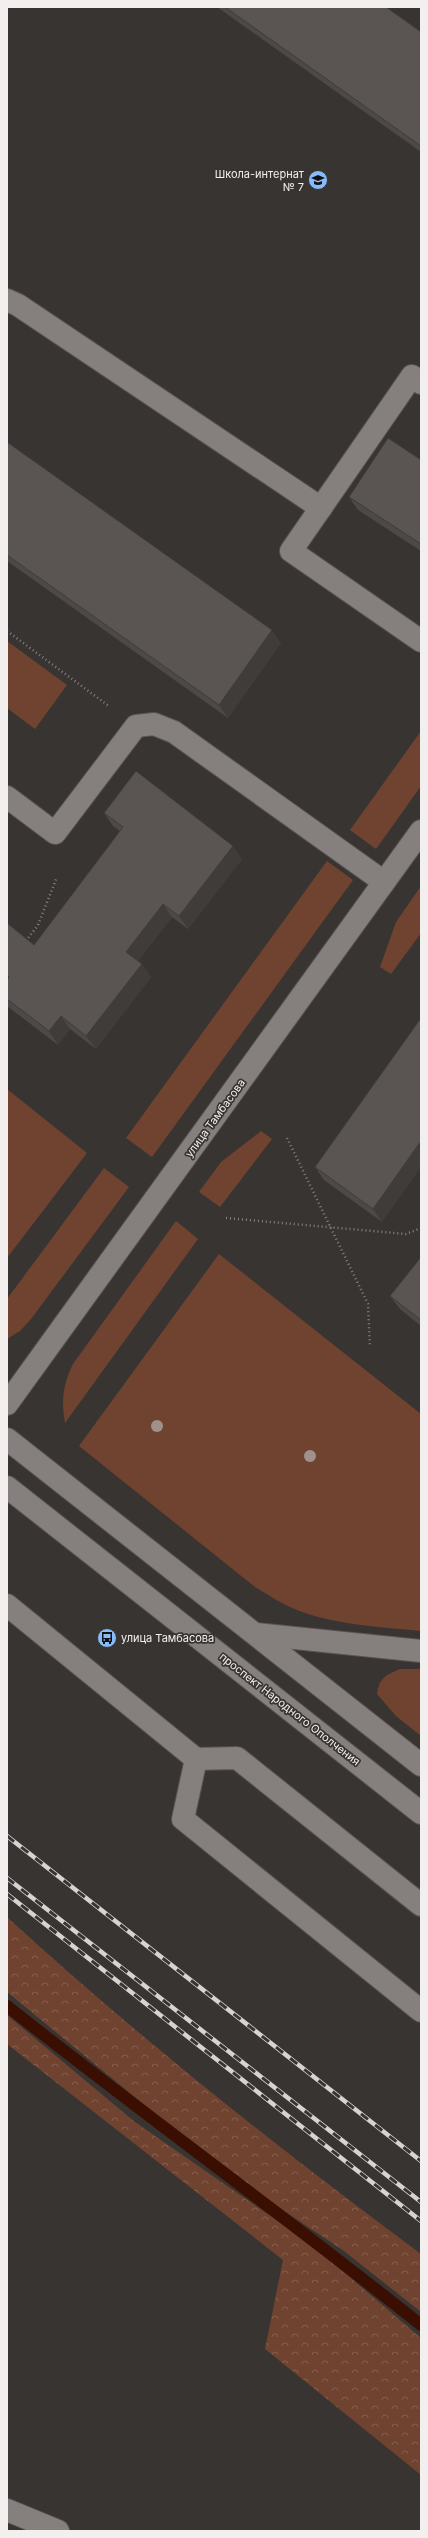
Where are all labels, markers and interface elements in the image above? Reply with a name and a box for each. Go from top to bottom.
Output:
place label: Школа-интернат № 7 [215,167,305,194]
school or university icon: Школа-интернат № 7 [307,169,329,191]
street label: улица Тамбасова [182,1076,248,1160]
bus stop icon: улица Тамбасова [96,1627,118,1649]
place label: улица Тамбасова [121,1631,214,1645]
street label: проспект Народного Ополчения [217,1650,363,1768]

